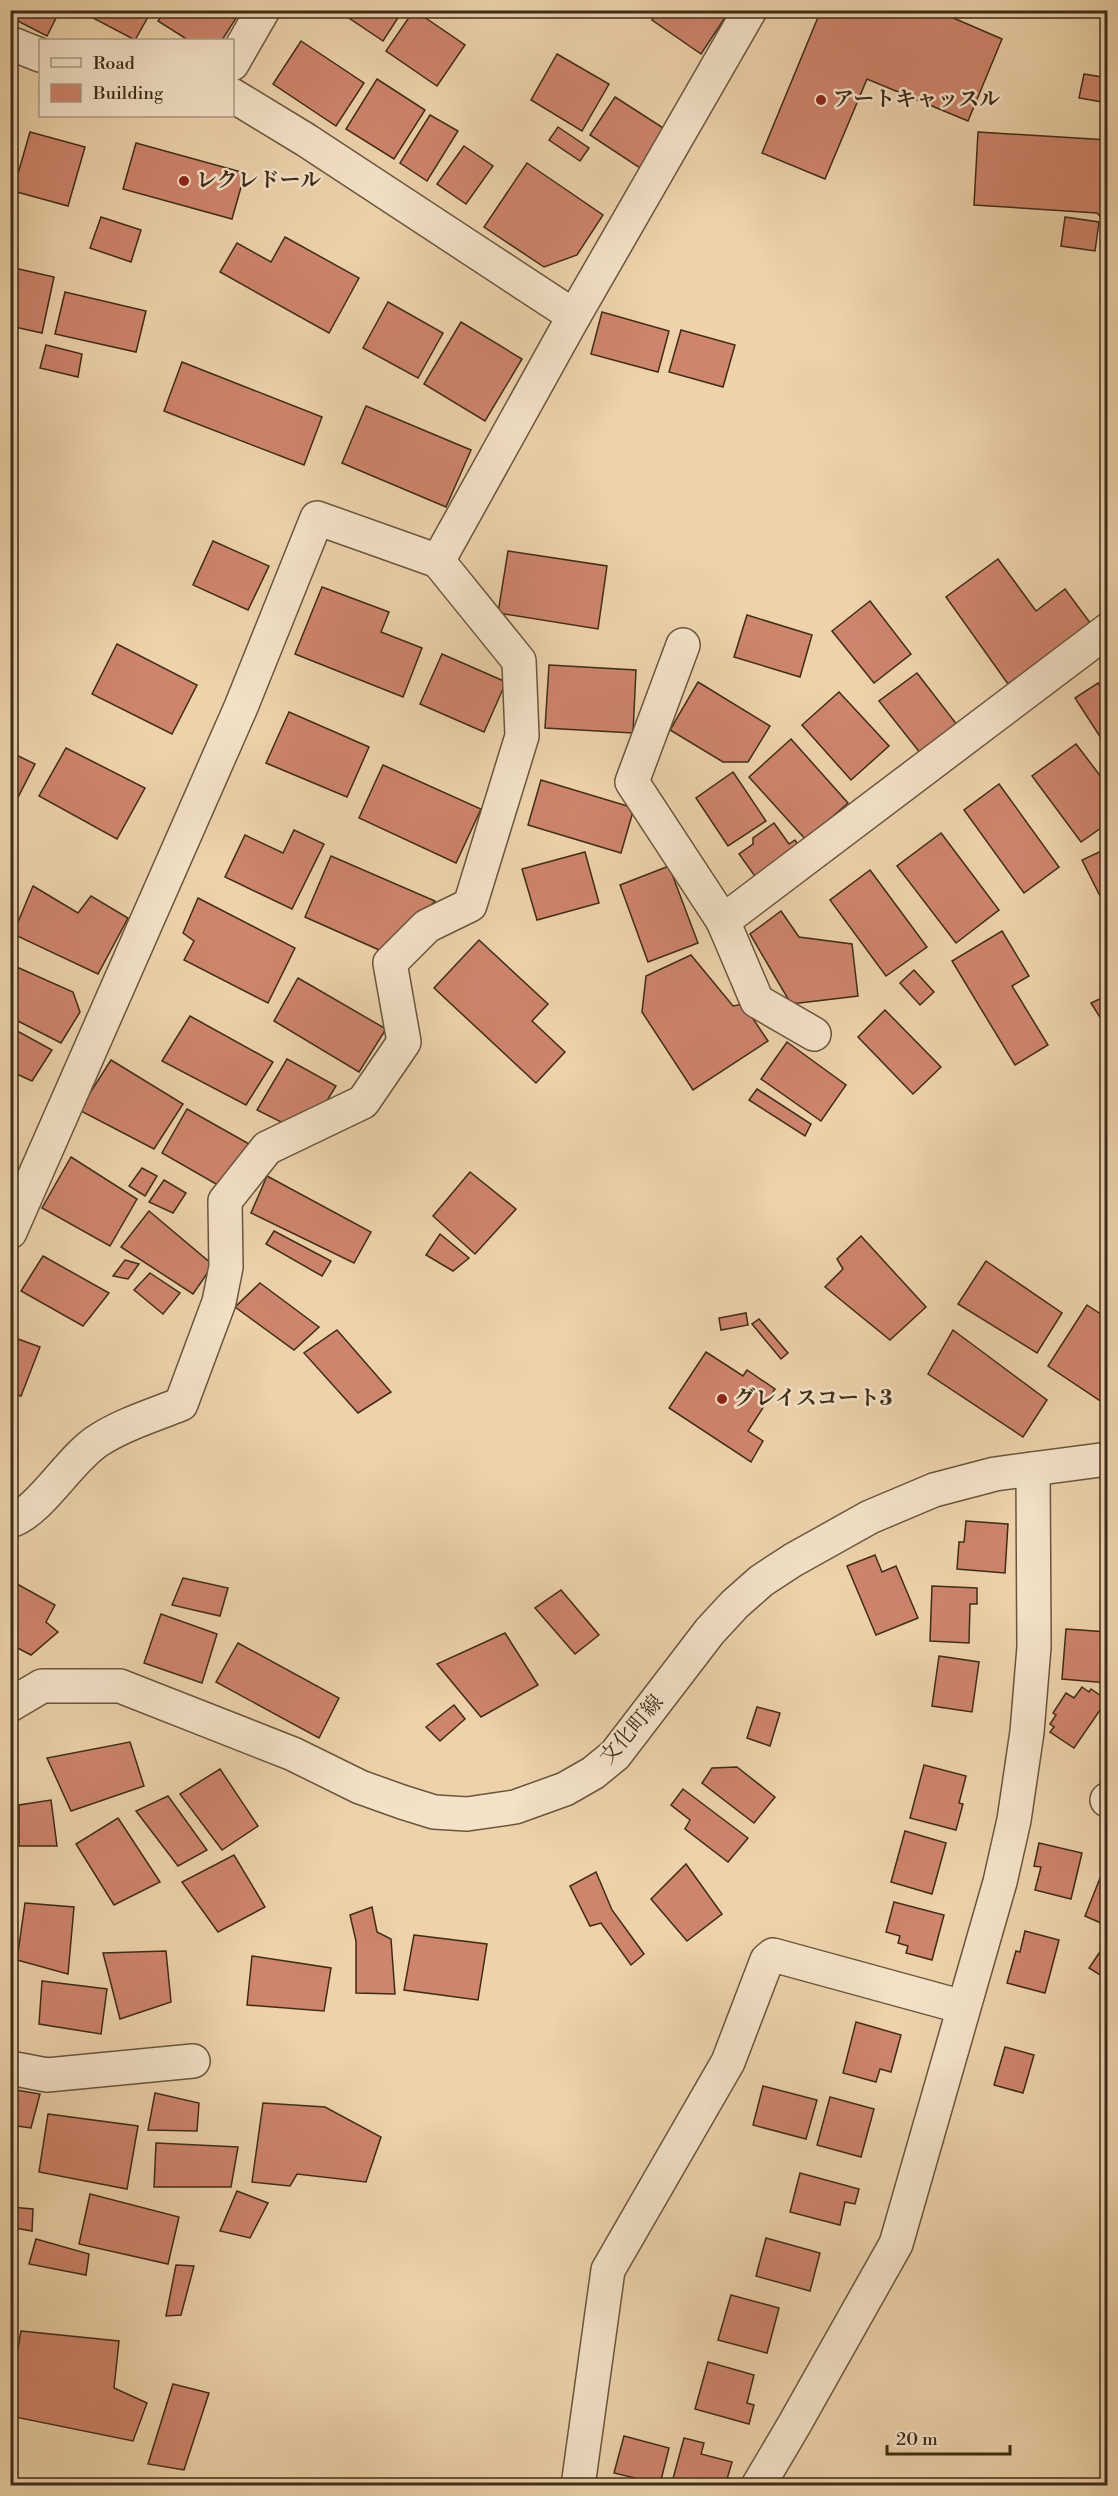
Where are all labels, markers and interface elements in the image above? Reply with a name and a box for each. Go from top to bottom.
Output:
legend [39,39,234,117]
text: Road [93,52,136,75]
text: Building [92,82,164,105]
place label: アートキャッスル [833,87,1000,113]
marker: アートキャッスル [814,93,828,107]
place label: レクレドール [196,168,321,194]
marker: レクレドール [177,174,191,188]
place label: グレイスコート3 [734,1386,892,1412]
marker: グレイスコート3 [715,1392,729,1406]
street label: 文化町線 [595,1690,669,1770]
scale bar [887,2418,1010,2456]
text: 20 m [896,2428,938,2451]

